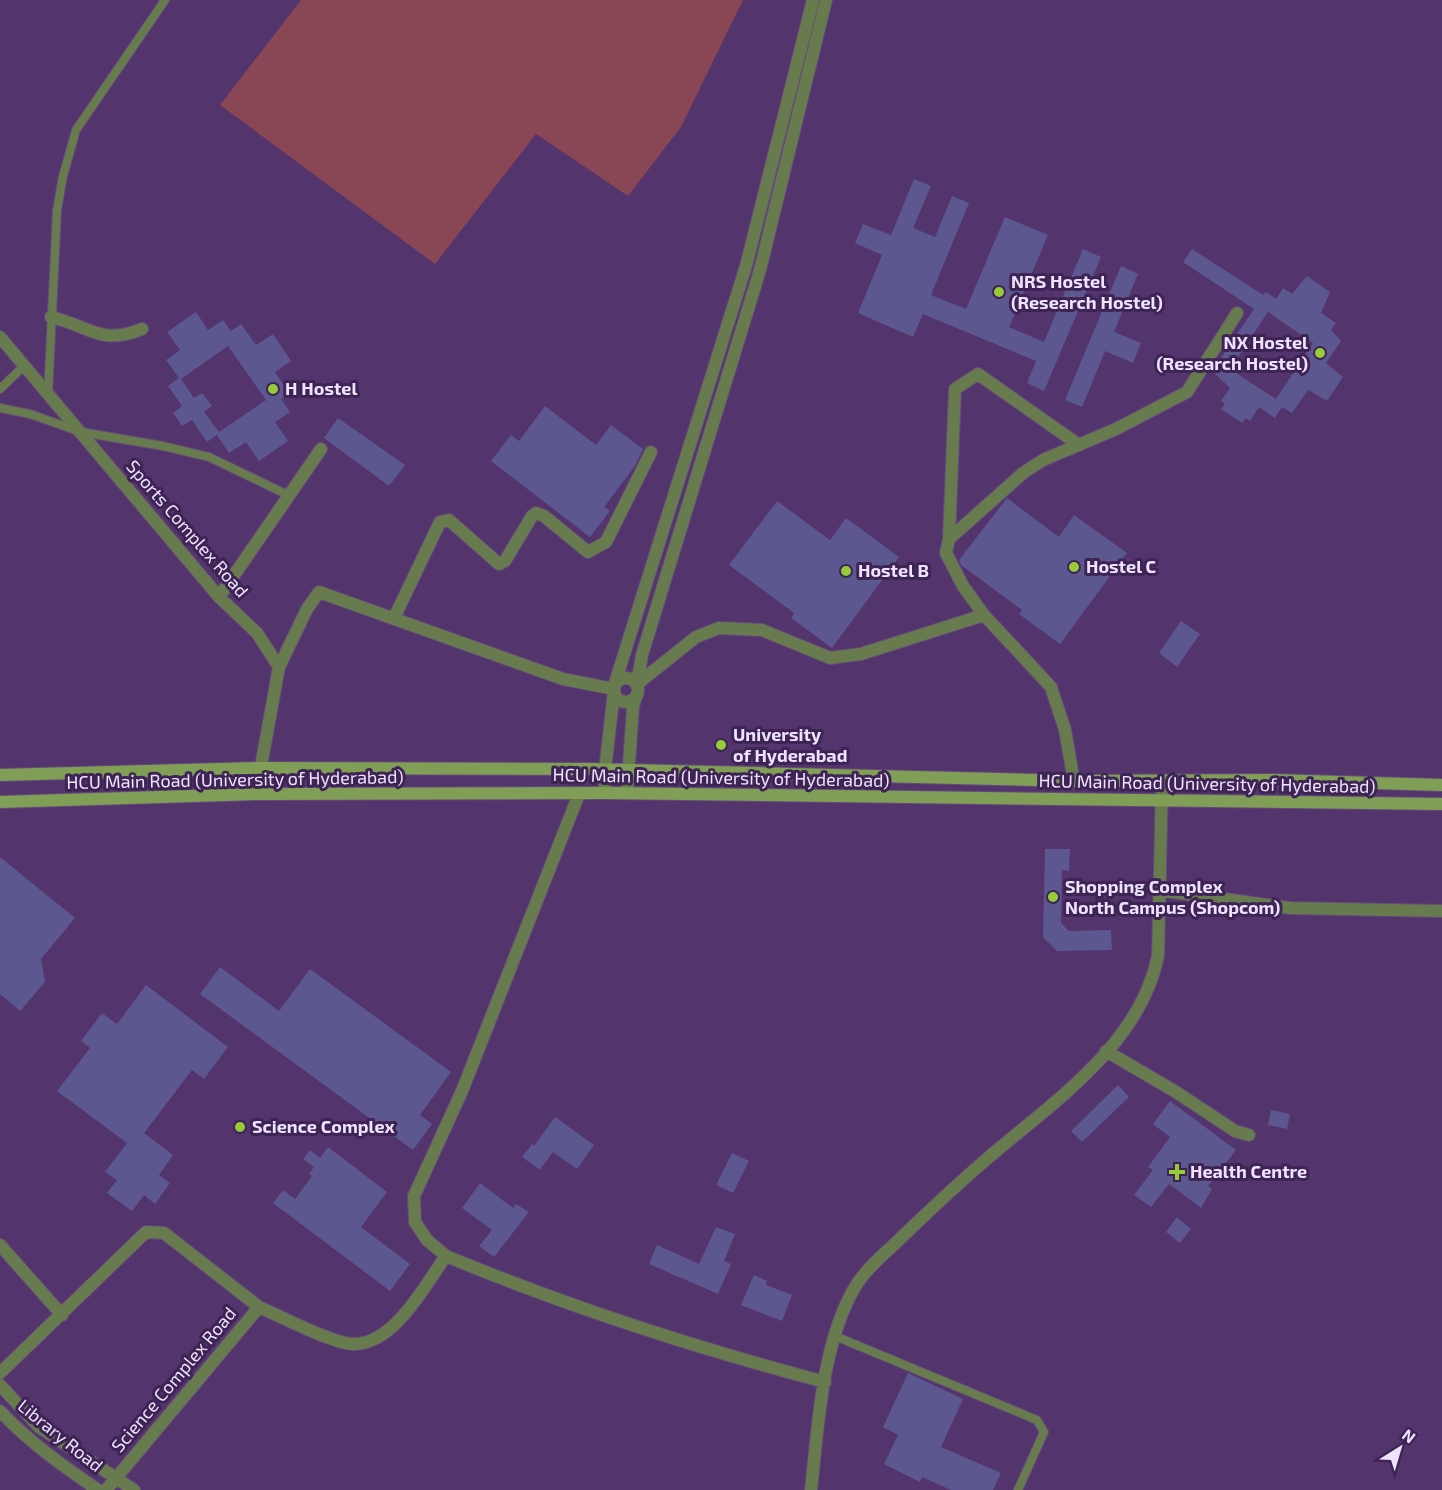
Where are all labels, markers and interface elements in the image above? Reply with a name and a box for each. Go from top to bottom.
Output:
place label: NRS Hostel (Research Hostel) [1011,270,1163,313]
marker: NRS Hostel (Research Hostel) [992,285,1006,299]
place label: NX Hostel (Research Hostel) [1156,331,1308,374]
marker: NX Hostel (Research Hostel) [1313,346,1327,360]
place label: H Hostel [285,377,357,399]
marker: H Hostel [266,382,280,396]
street label: Sports Complex Road [122,455,253,601]
place label: Hostel C [1086,555,1157,577]
place label: Hostel B [858,559,929,581]
marker: Hostel C [1067,560,1081,574]
marker: Hostel B [839,564,853,578]
place label: University of Hyderabad [733,723,847,766]
marker: University of Hyderabad [714,738,728,752]
street label: HCU Main Road (University of Hyderabad) [552,763,890,791]
street label: HCU Main Road (University of Hyderabad) [66,765,404,793]
street label: HCU Main Road (University of Hyderabad) [1038,769,1376,797]
place label: Shopping Complex North Campus (Shopcom) [1065,875,1280,918]
marker: Shopping Complex North Campus (Shopcom) [1046,890,1060,904]
place label: Science Complex [252,1115,396,1137]
marker: Science Complex [233,1120,247,1134]
place label: Health Centre [1190,1160,1307,1182]
marker: Health Centre [1168,1163,1186,1181]
street label: Science Complex Road [106,1302,240,1456]
street label: Library Road [14,1394,108,1476]
north arrow [1370,1418,1430,1478]
text: N [1399,1425,1420,1447]

